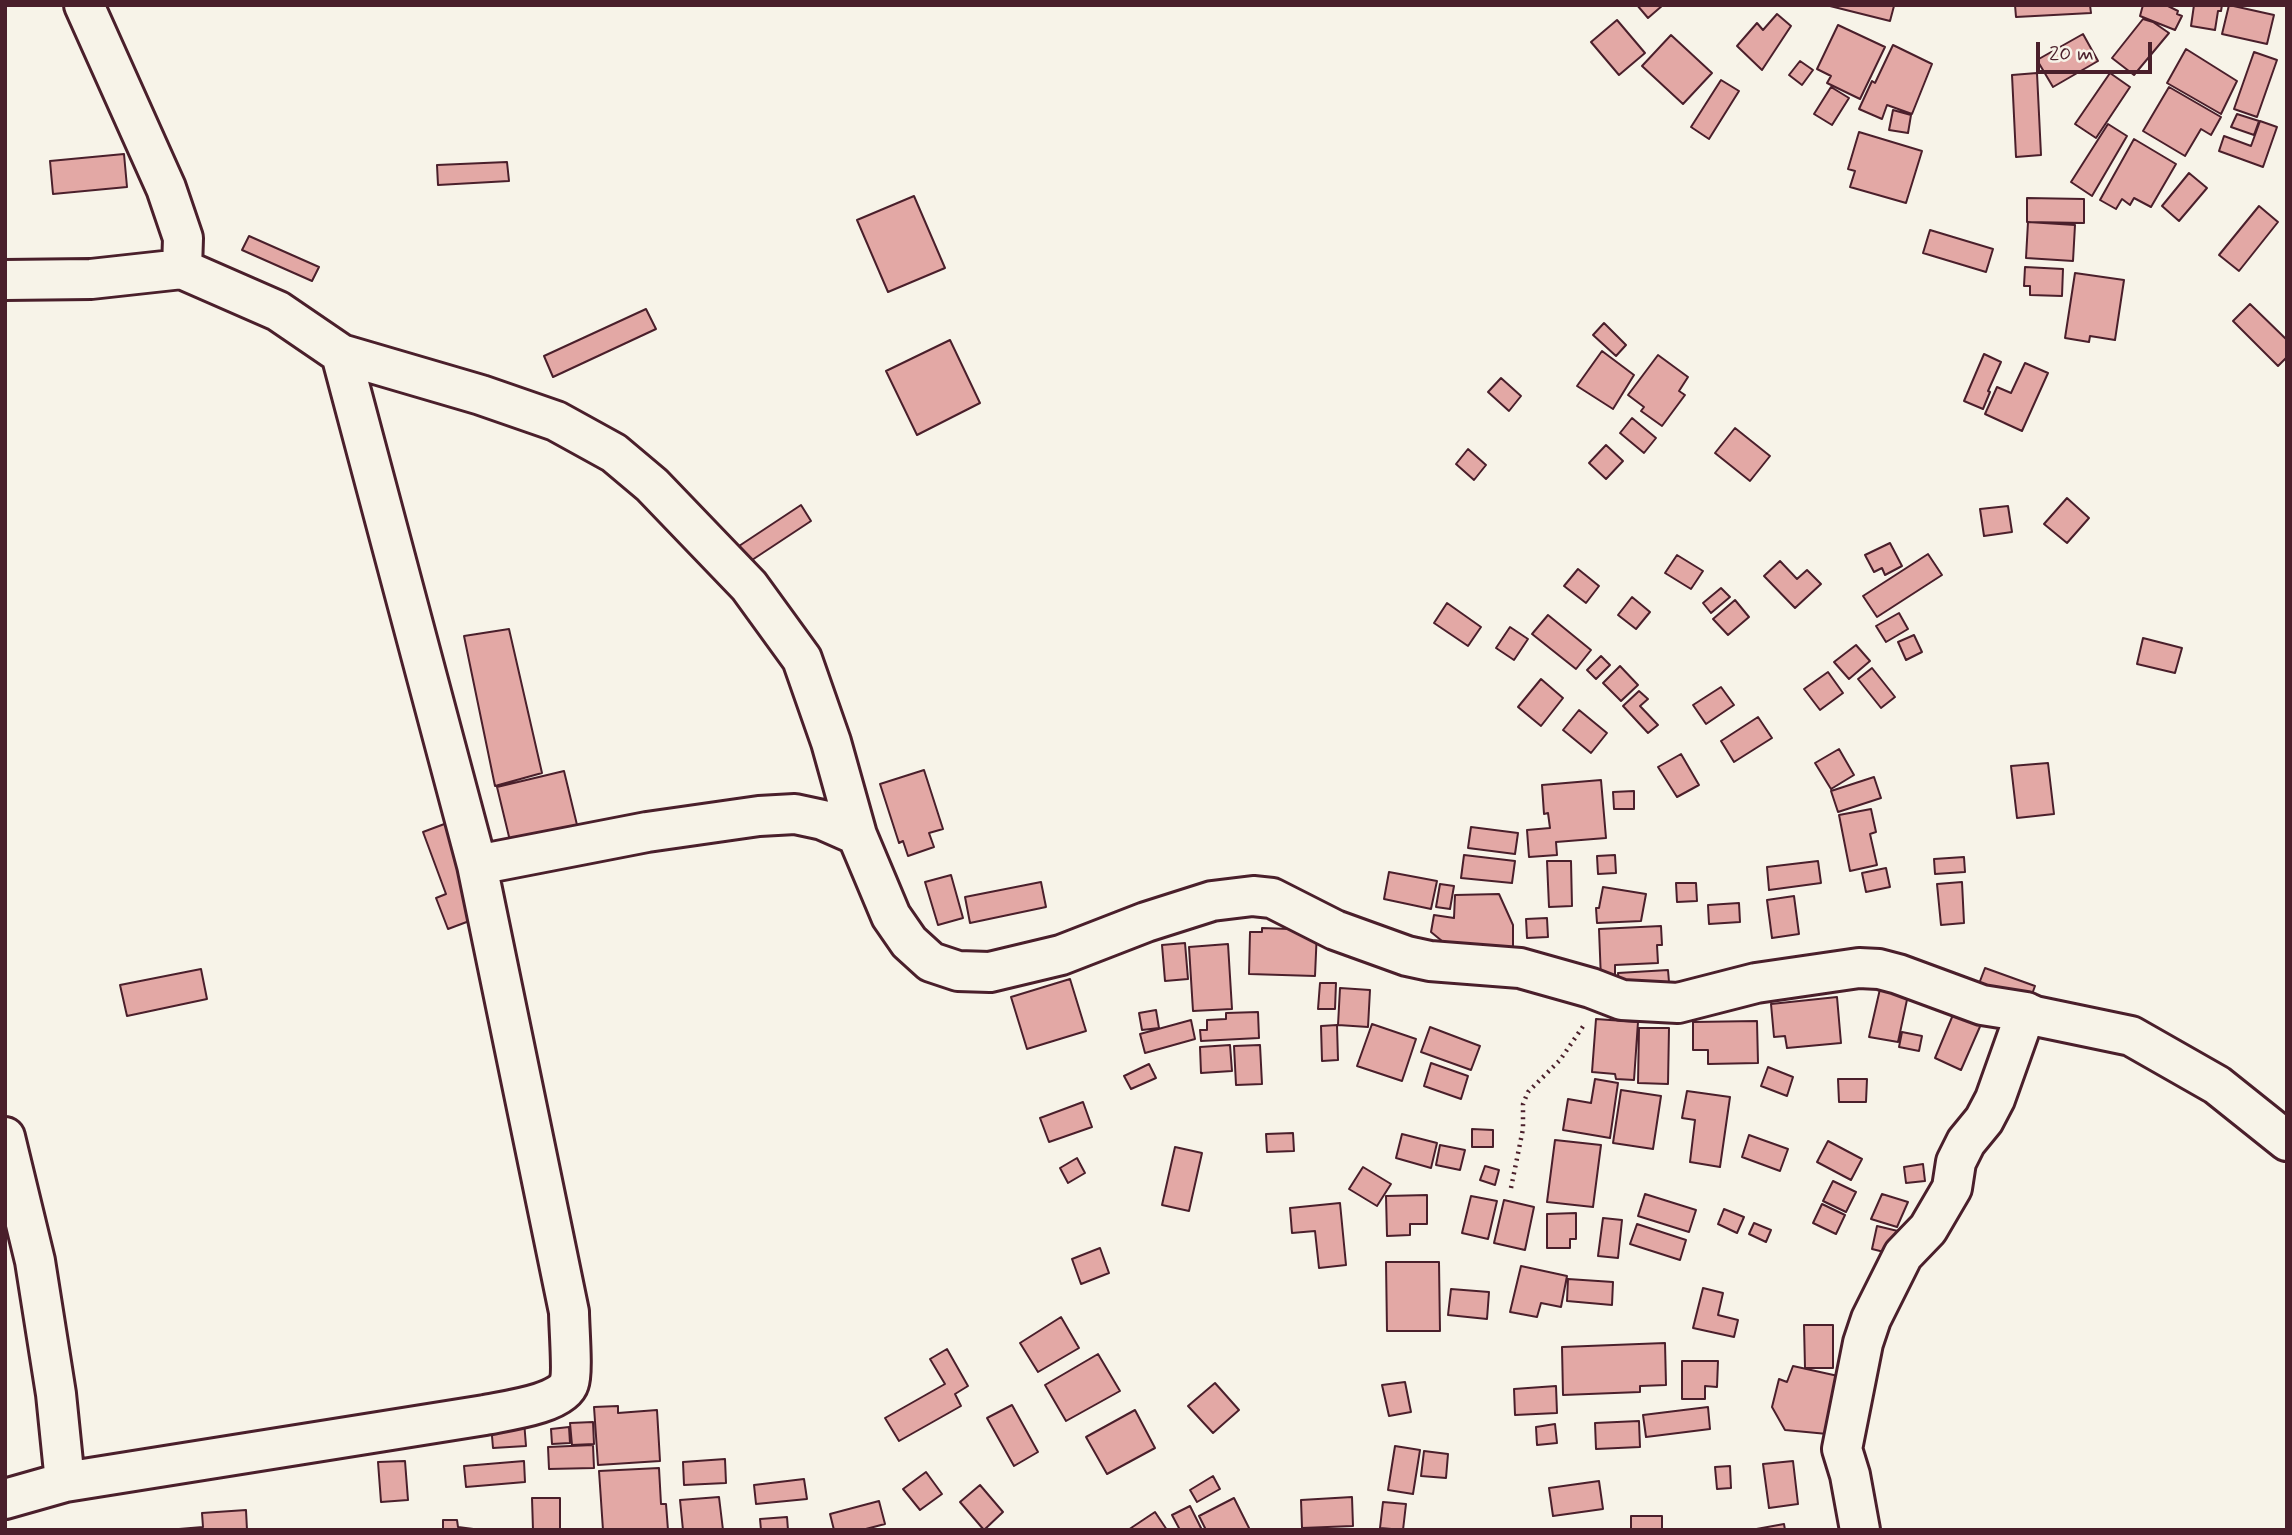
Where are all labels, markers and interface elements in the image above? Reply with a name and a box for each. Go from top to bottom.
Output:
scale bar [2040,28,2156,72]
text: 20 m [2049,40,2094,68]

